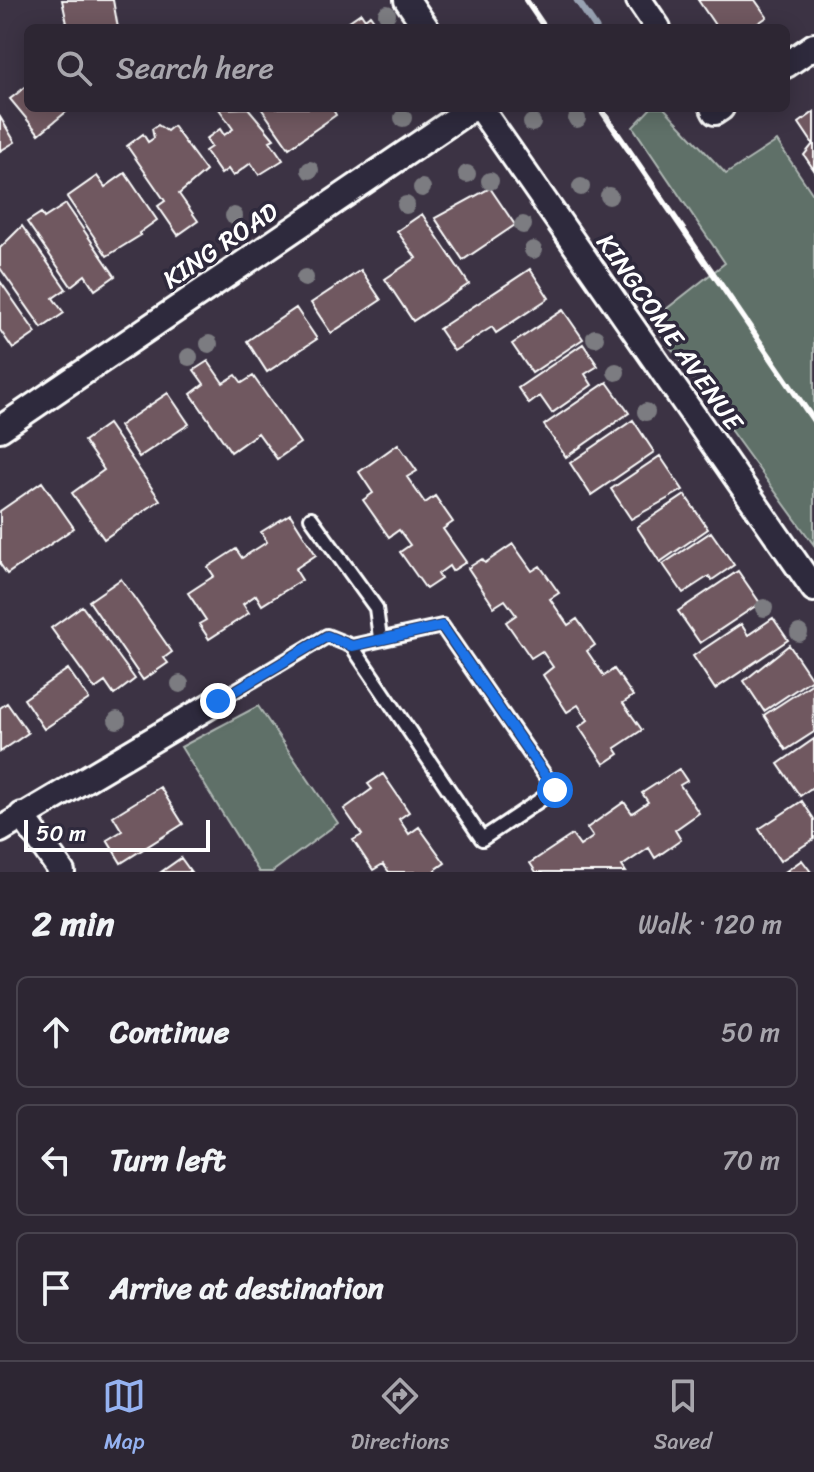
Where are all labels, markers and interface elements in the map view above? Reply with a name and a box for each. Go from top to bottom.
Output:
search box [24,24,790,112]
text: Search here [116,41,274,95]
icon: search [52,46,96,90]
street label: KING ROAD [152,189,288,301]
street label: KINGCOME AVENUE [584,223,757,442]
route end [200,683,236,719]
route start [537,772,573,808]
text: 50 m [36,814,86,853]
scale bar [24,816,210,852]
text: 2 min [32,894,114,954]
text: Walk · 120 m [638,901,782,947]
text: Continue [110,1005,229,1059]
text: 50 m [721,1009,780,1055]
icon: ahead [34,1010,78,1054]
text: Turn left [110,1133,226,1187]
text: 70 m [722,1137,780,1183]
icon: left [34,1138,78,1182]
text: Arrive at destination [110,1261,384,1315]
icon: arrive [34,1266,78,1310]
tab: Map [102,1374,146,1461]
tab: Directions [351,1374,449,1461]
tab: Saved [654,1374,712,1461]

